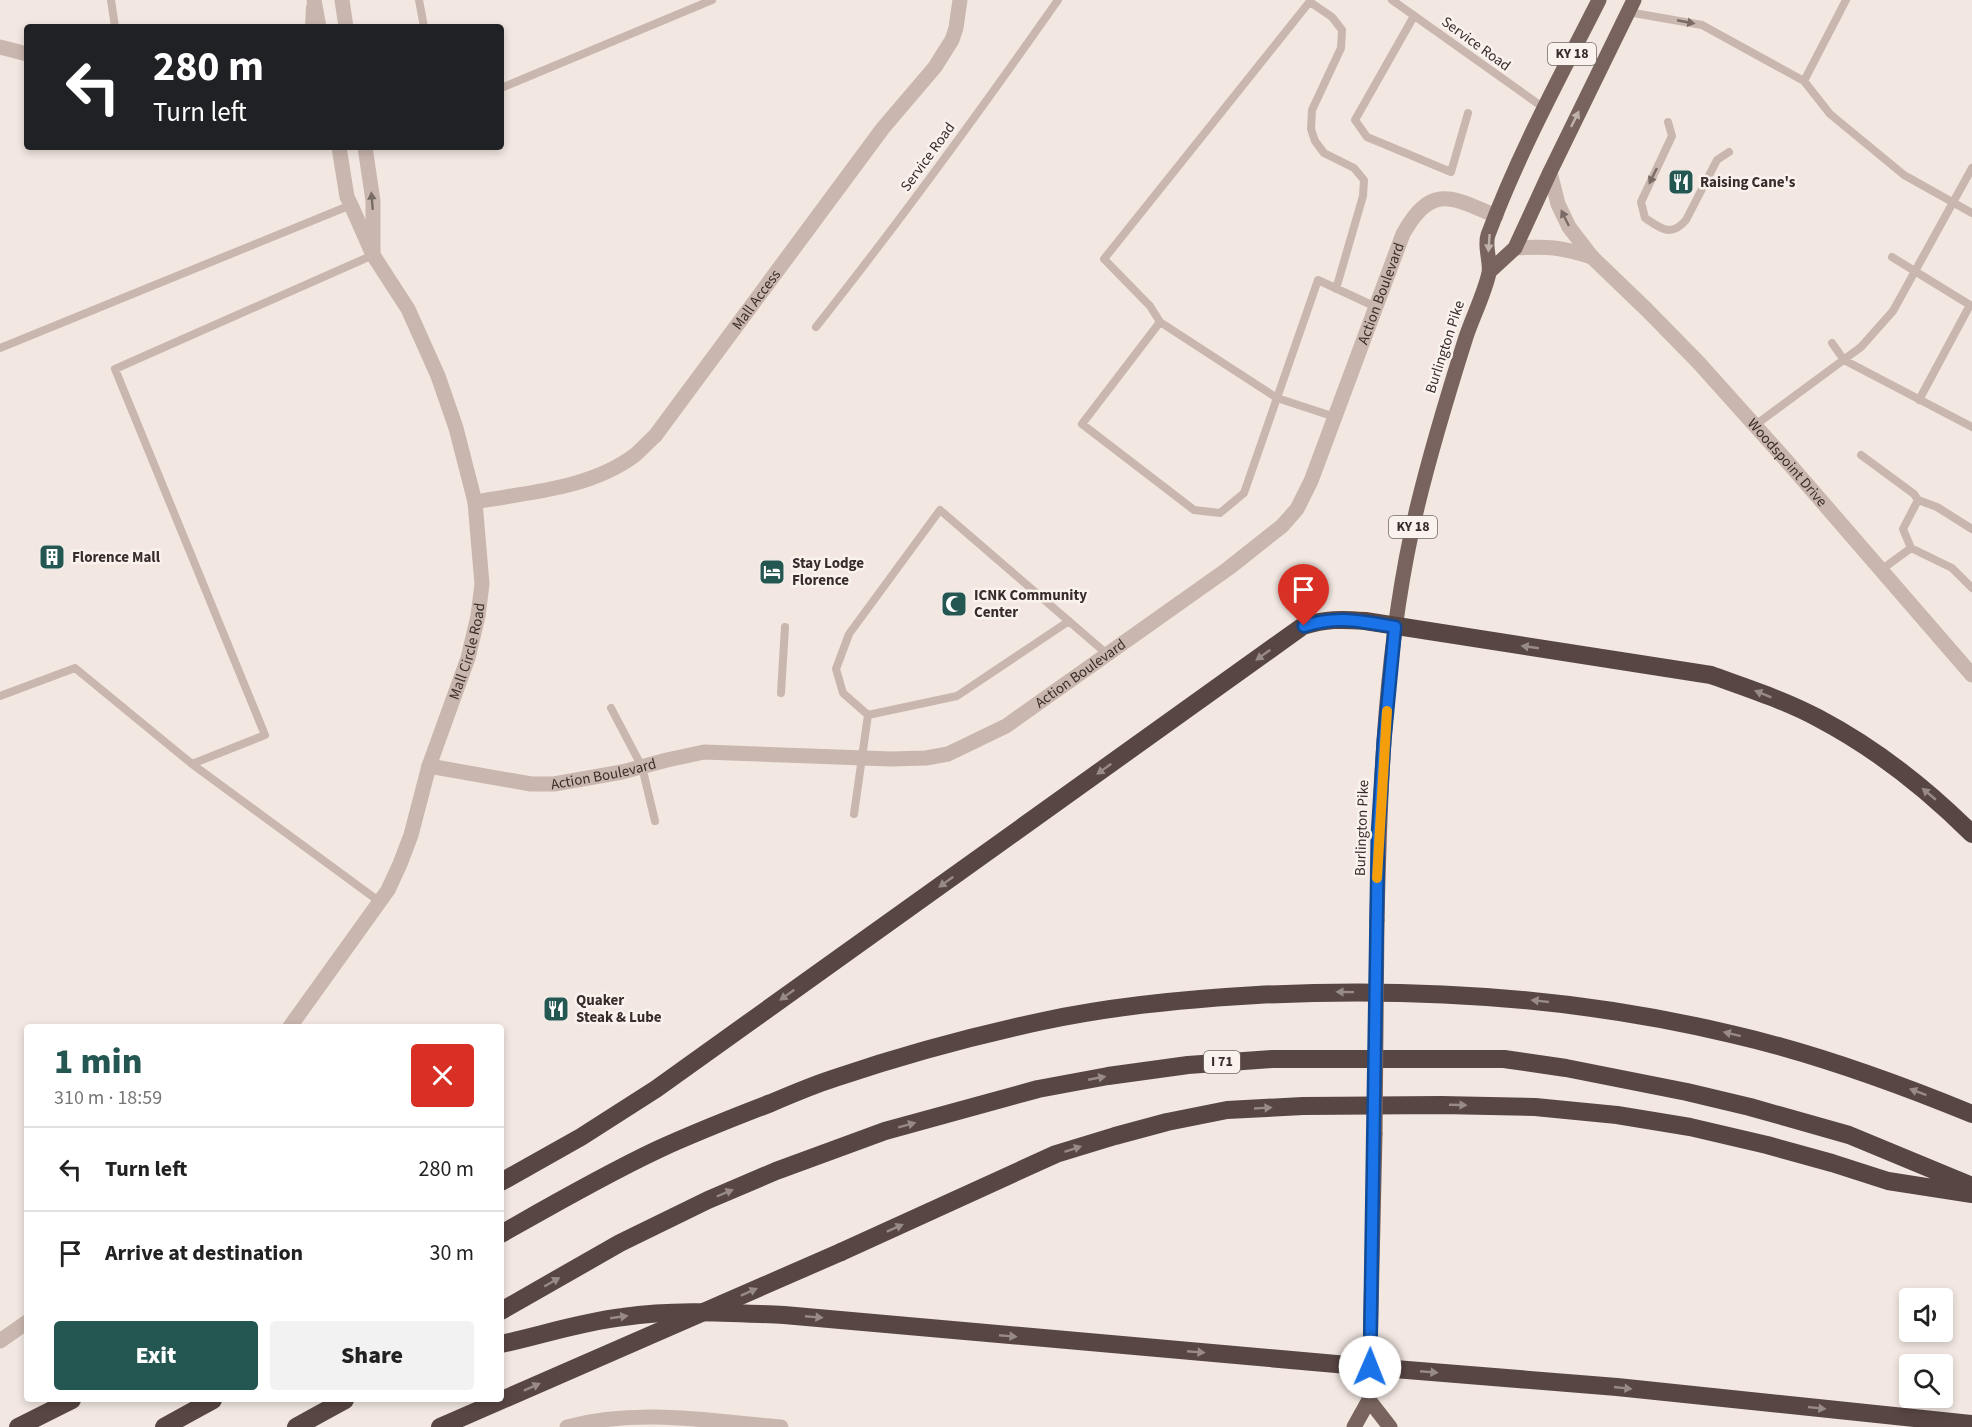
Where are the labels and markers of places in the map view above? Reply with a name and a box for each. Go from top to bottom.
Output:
restaurant icon: Raising Cane's [1666,167,1696,197]
place label: Raising Cane's [1700,172,1796,193]
building icon: Florence Mall [37,542,67,572]
place label: Florence Mall [72,547,161,568]
place label: Stay Lodge Florence [792,553,864,591]
hotel icon: Stay Lodge Florence [757,557,787,587]
pin [1278,564,1329,626]
place label: ICNK Community Center [974,585,1087,623]
mosque icon: ICNK Community Center [939,589,969,619]
place label: Quaker Steak & Lube [576,990,662,1028]
restaurant icon: Quaker Steak & Lube [541,994,571,1024]

